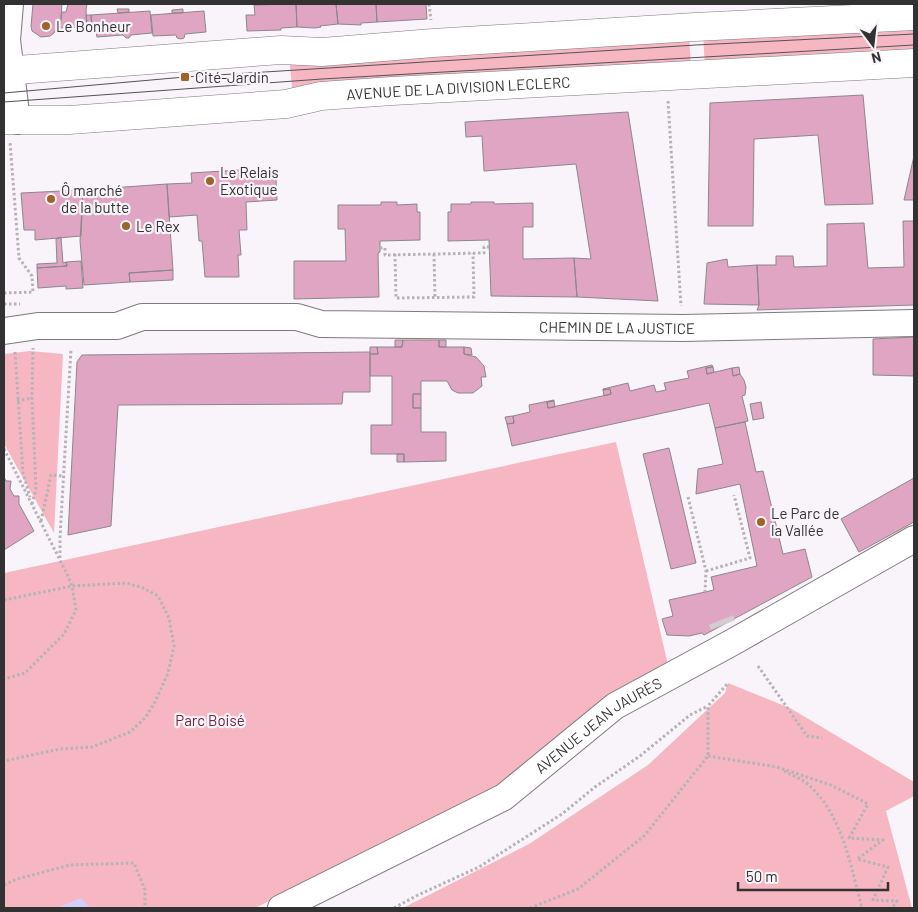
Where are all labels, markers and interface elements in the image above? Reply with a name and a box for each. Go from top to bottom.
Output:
place label: Le Bonheur [56,17,131,35]
marker: Le Bonheur [40,20,52,32]
north arrow [848,20,898,70]
text: N [870,49,883,67]
place label: Cité-Jardin [195,68,269,86]
marker: Cité-Jardin [179,71,191,83]
street label: AVENUE DE LA DIVISION LECLERC [346,72,571,103]
place label: Le Relais Exotique [220,163,279,198]
marker: Le Relais Exotique [204,175,216,187]
place label: Ô marché de la butte [61,181,129,216]
marker: Ô marché de la butte [45,193,57,205]
place label: Le Rex [136,217,180,235]
marker: Le Rex [120,220,132,232]
street label: CHEMIN DE LA JUSTICE [539,317,695,337]
place label: Le Parc de la Vallée [771,504,839,539]
marker: Le Parc de la Vallée [755,516,767,528]
street label: AVENUE JEAN JAURÈS [531,674,665,777]
park label: Parc Boisé [175,711,245,729]
scale bar [738,860,888,892]
text: 50 m [746,867,778,885]

